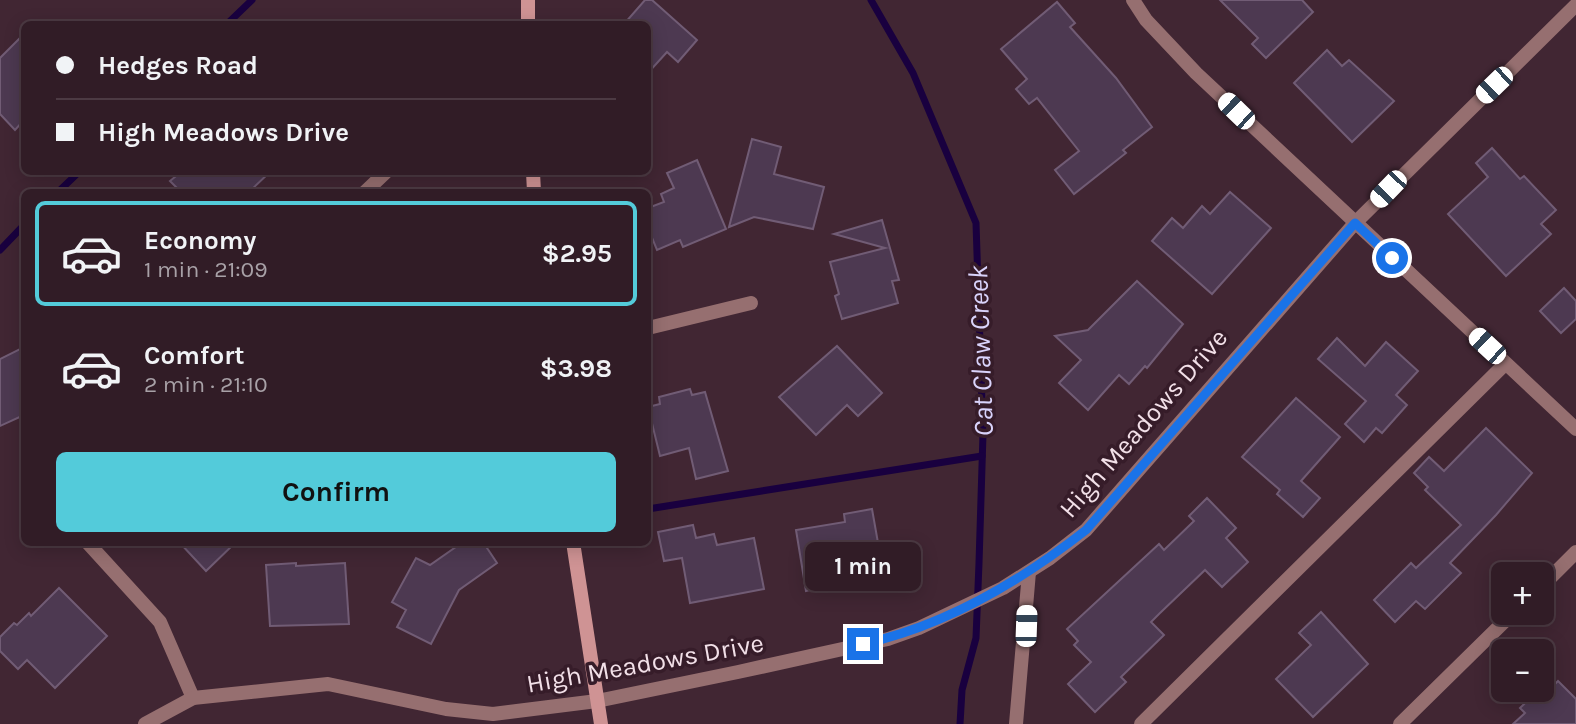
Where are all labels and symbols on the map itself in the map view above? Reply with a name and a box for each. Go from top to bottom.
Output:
car [1472,63,1517,107]
car [1214,89,1259,133]
car [1366,167,1411,211]
route start [1376,242,1408,274]
water label: Cat Claw Creek [961,264,1000,437]
street label: High Meadows Drive [1053,322,1234,524]
car [1465,324,1510,368]
callout: 1 min [805,542,921,592]
car [1015,605,1038,647]
street label: High Meadows Drive [524,627,766,700]
route end [847,628,879,660]

